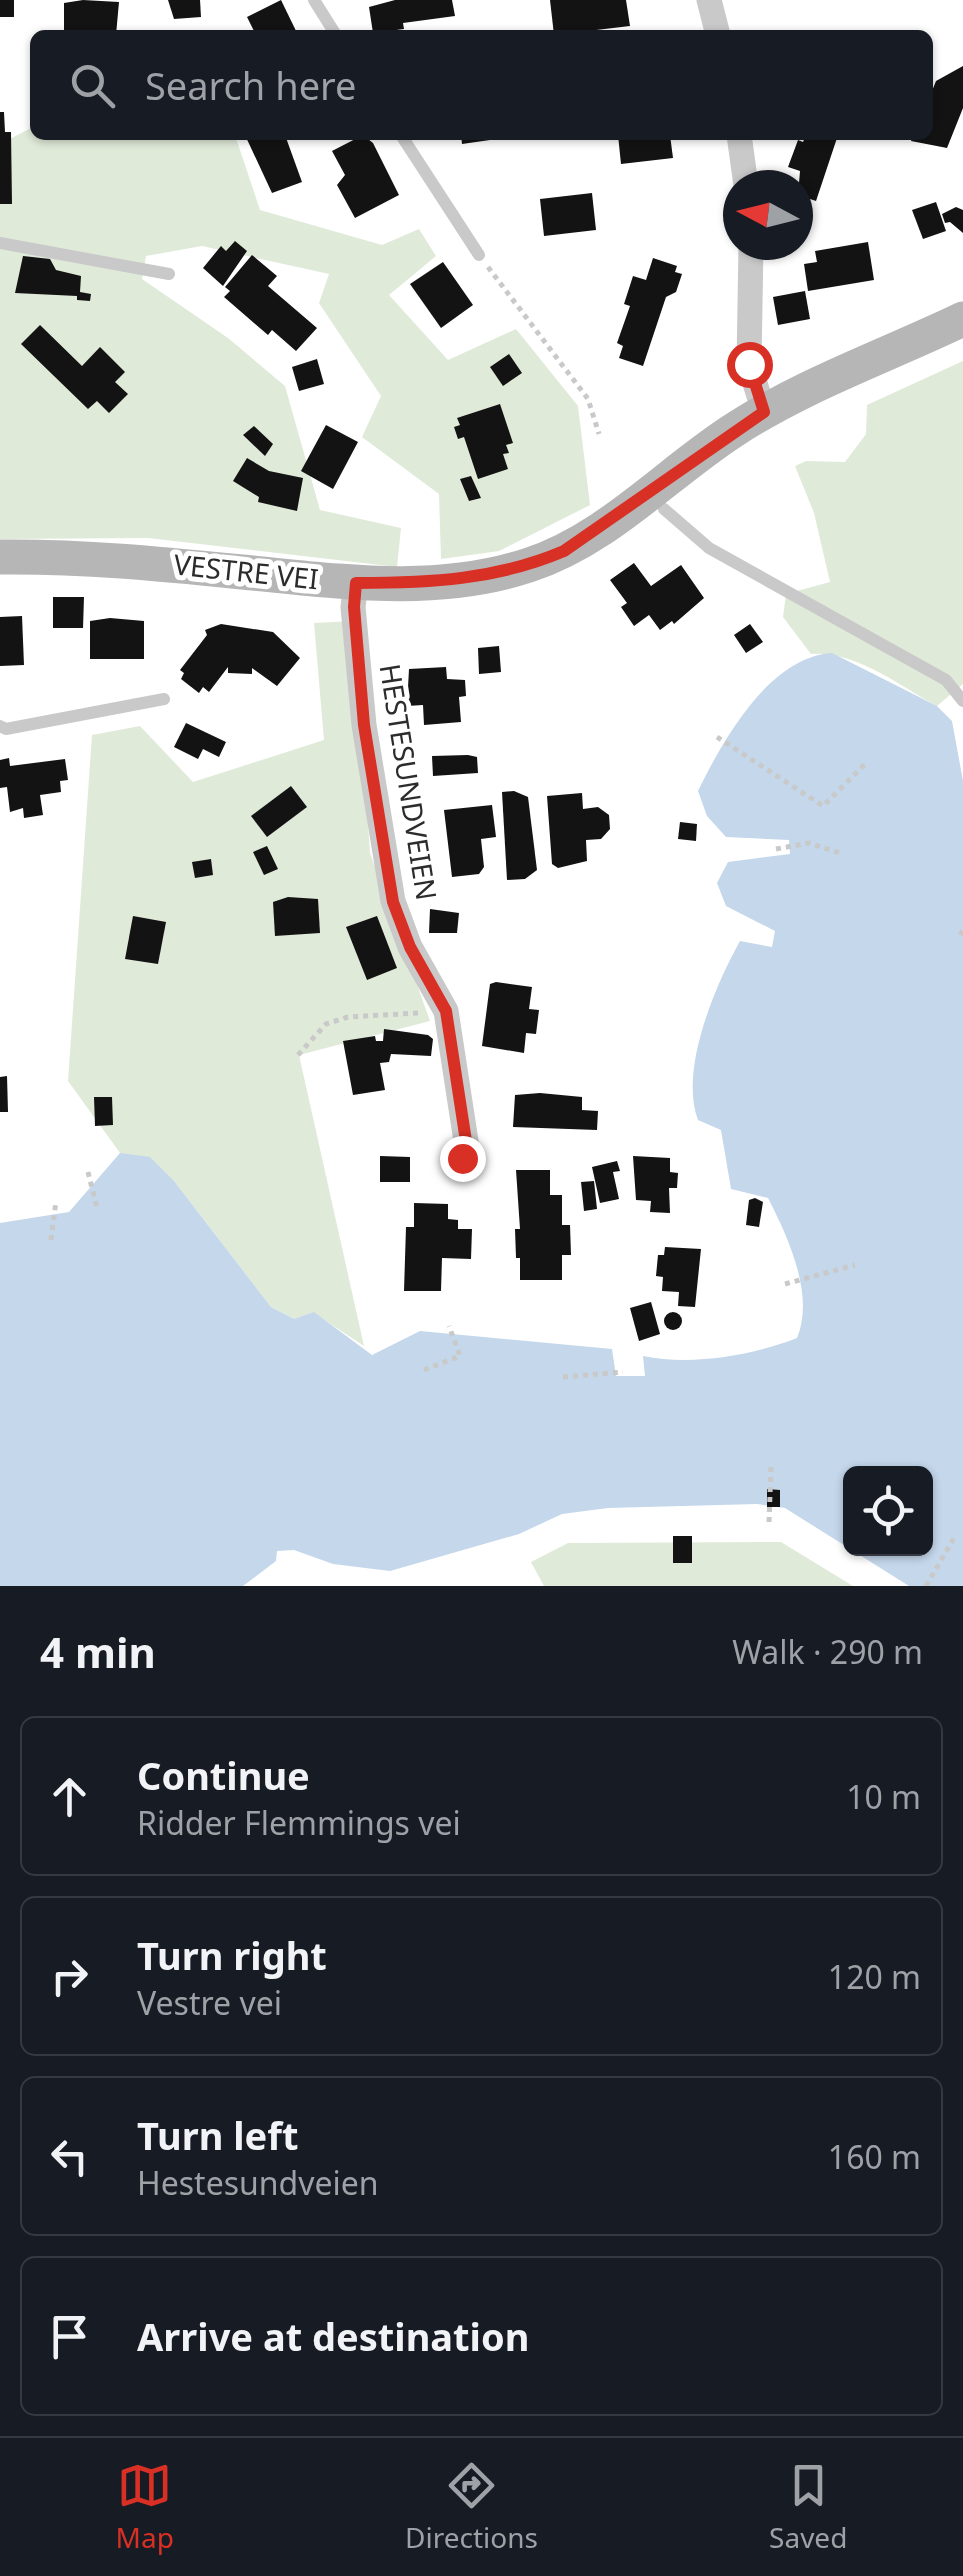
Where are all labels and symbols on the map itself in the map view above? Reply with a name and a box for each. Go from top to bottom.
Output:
north arrow [723,170,813,260]
route start [727,342,773,388]
street label: VESTRE VEI [172,545,320,598]
street label: HESTESUNDVEIEN [372,661,446,903]
route end [440,1136,486,1182]

